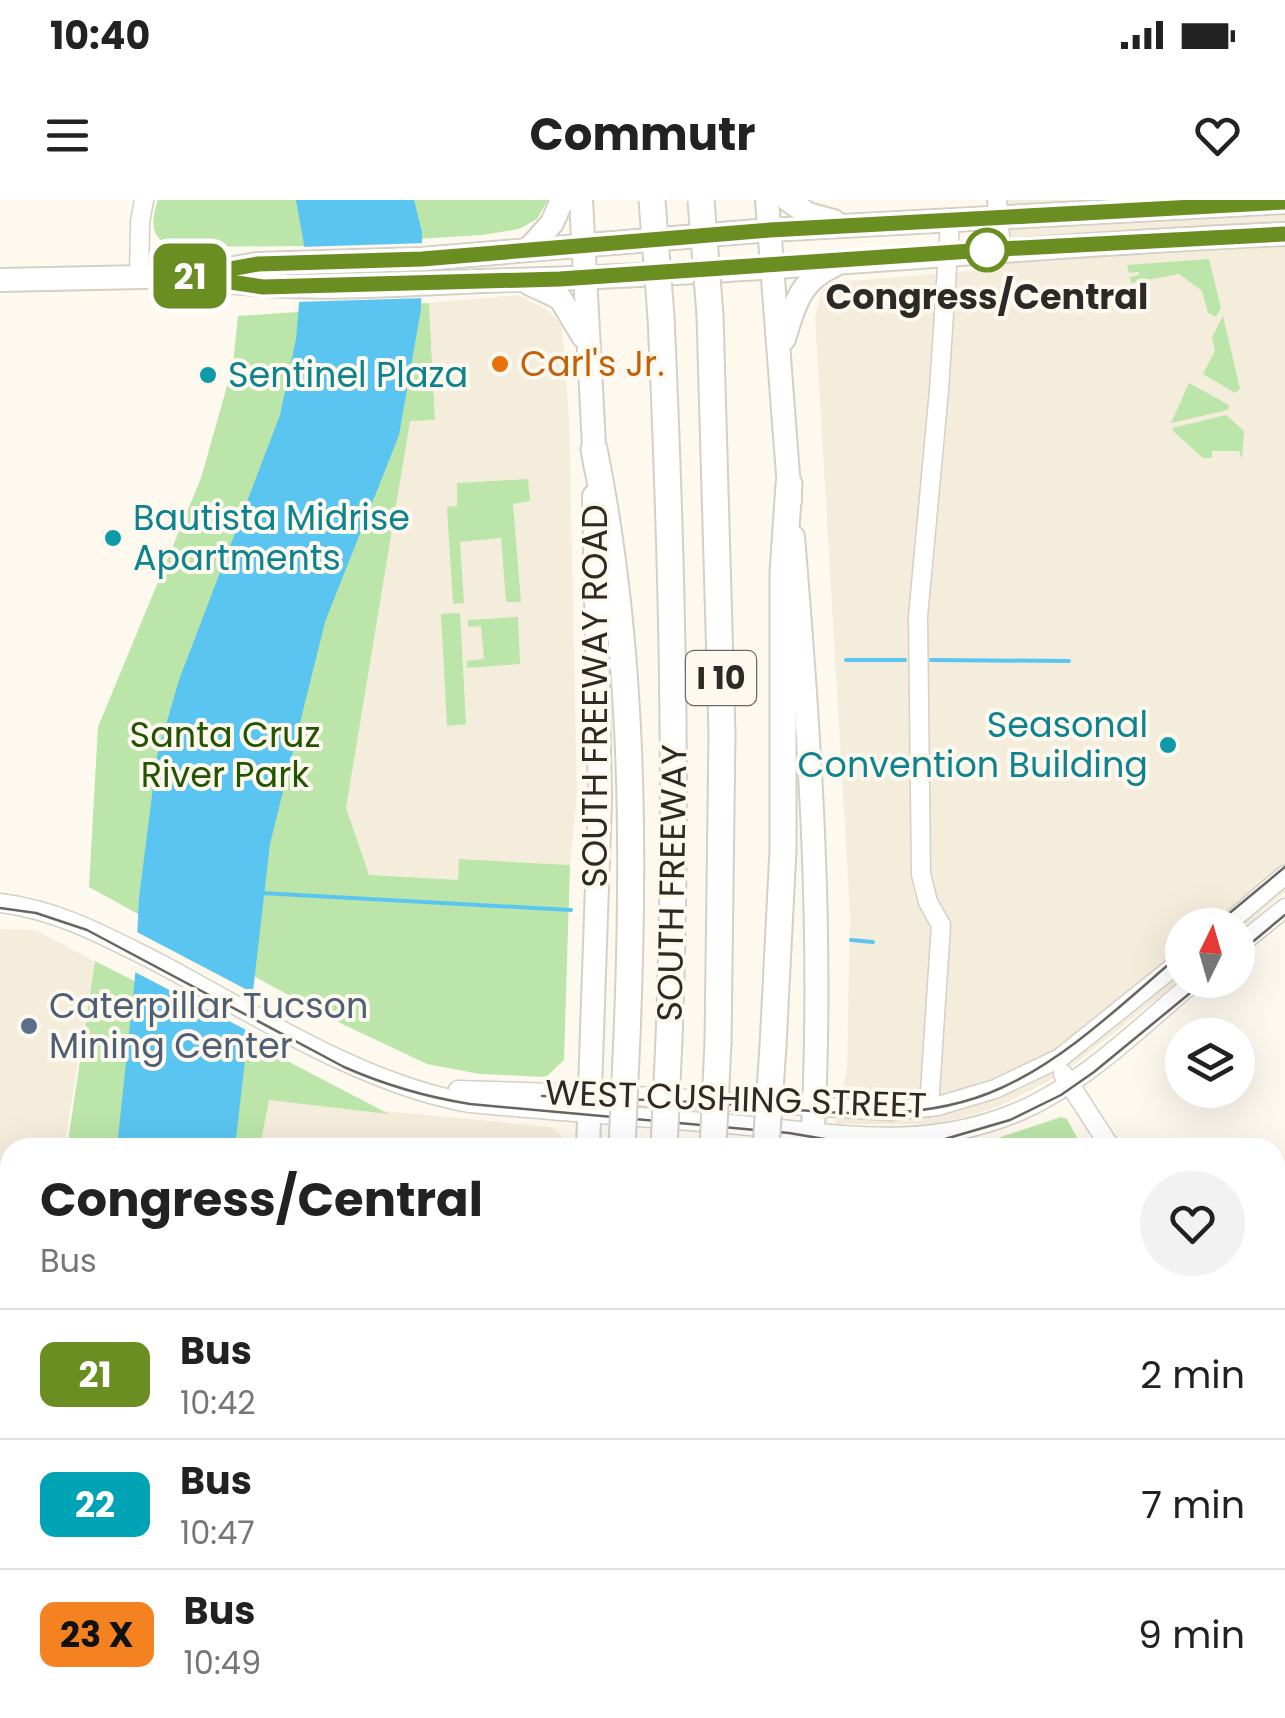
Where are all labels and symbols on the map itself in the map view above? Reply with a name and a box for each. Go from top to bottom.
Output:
marker: Congress/Central [966,229,1008,271]
line badge: 21 [145,244,235,308]
place label: Congress/Central [826,272,1148,321]
place label: Carl's Jr. [520,339,664,388]
place label: Sentinel Plaza [228,350,468,399]
marker: Carl's Jr. [489,353,511,375]
marker: Sentinel Plaza [197,364,219,386]
place label: Bautista Midrise Apartments [133,493,410,582]
street label: SOUTH FREEWAY ROAD [570,504,619,888]
marker: Bautista Midrise Apartments [102,527,124,549]
road number: I 10 [686,651,756,705]
place label: Seasonal Convention Building [798,700,1148,789]
park label: Santa Cruz River Park [130,710,320,799]
marker: Seasonal Convention Building [1157,734,1179,756]
street label: SOUTH FREEWAY [645,744,698,1022]
north arrow [1165,908,1255,998]
place label: Caterpillar Tucson Mining Center [49,981,368,1070]
marker: Caterpillar Tucson Mining Center [18,1015,40,1037]
street label: WEST CUSHING STREET [544,1067,928,1130]

